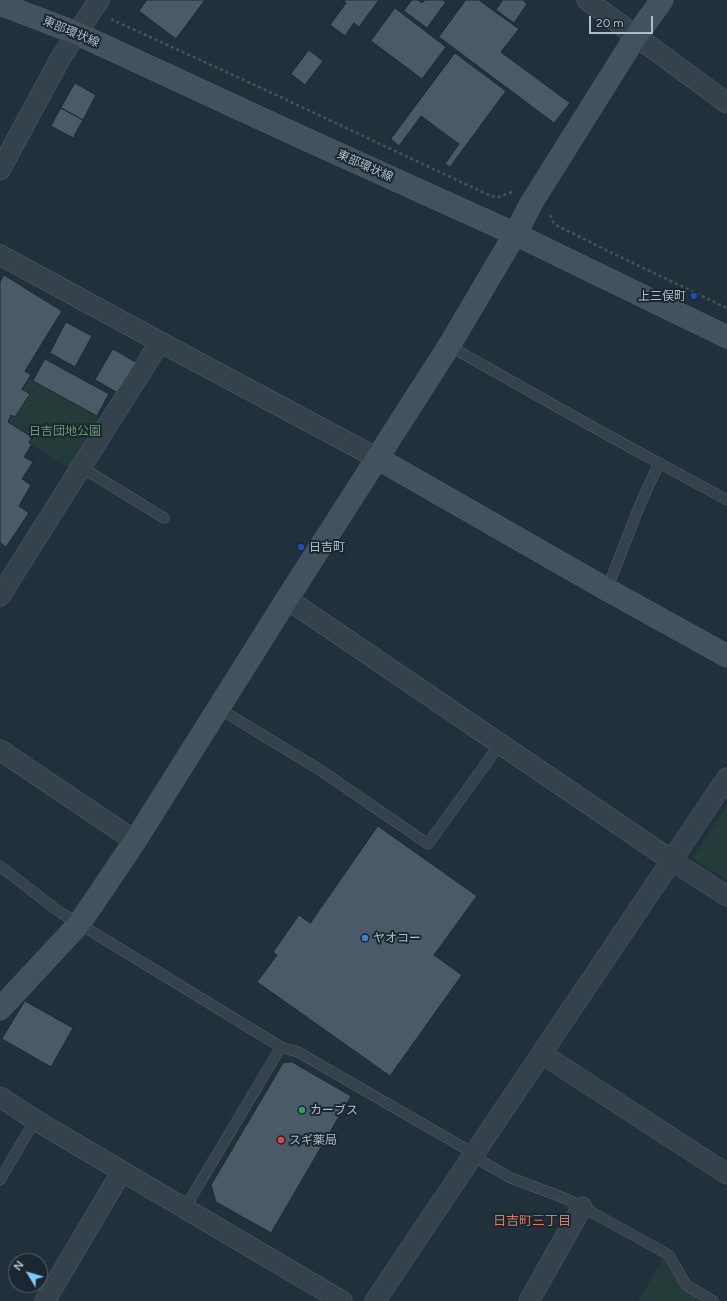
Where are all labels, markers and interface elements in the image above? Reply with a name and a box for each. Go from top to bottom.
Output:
scale bar [591,8,655,34]
street label: 東部環状線 [41,14,101,50]
text: 20 m [596,16,624,30]
street label: 東部環状線 [335,147,395,185]
place label: 上三俣町 [638,289,686,303]
marker: 上三俣町 [689,291,699,301]
park label: 日吉団地公園 [29,424,101,438]
place label: 日吉町 [309,540,345,554]
marker: 日吉町 [296,542,306,552]
place label: ヤオコー [373,931,421,945]
marker: ヤオコー [360,933,370,943]
place label: カーブス [310,1103,358,1117]
marker: カーブス [297,1105,307,1115]
place label: スギ薬局 [289,1133,337,1147]
marker: スギ薬局 [276,1135,286,1145]
district label: 日吉町三丁目 [493,1213,571,1229]
north arrow [8,1253,48,1293]
text: N [11,1259,27,1273]

